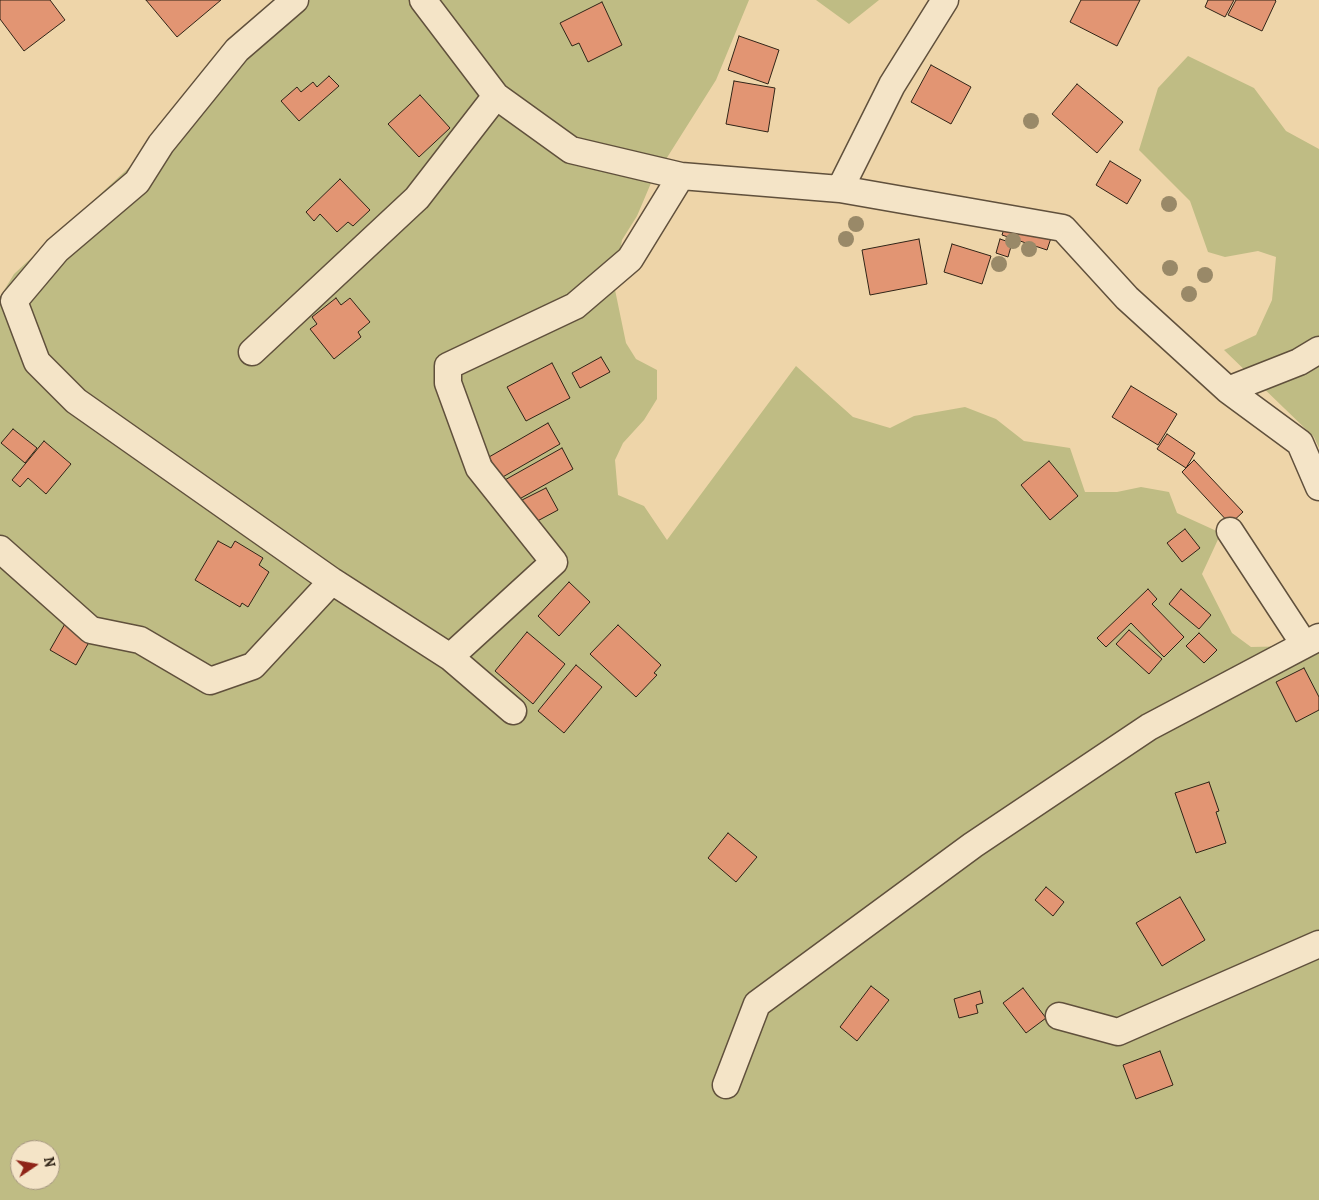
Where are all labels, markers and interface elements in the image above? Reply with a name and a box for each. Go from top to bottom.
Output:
north arrow [10,1140,60,1190]
text: N [39,1155,60,1169]

